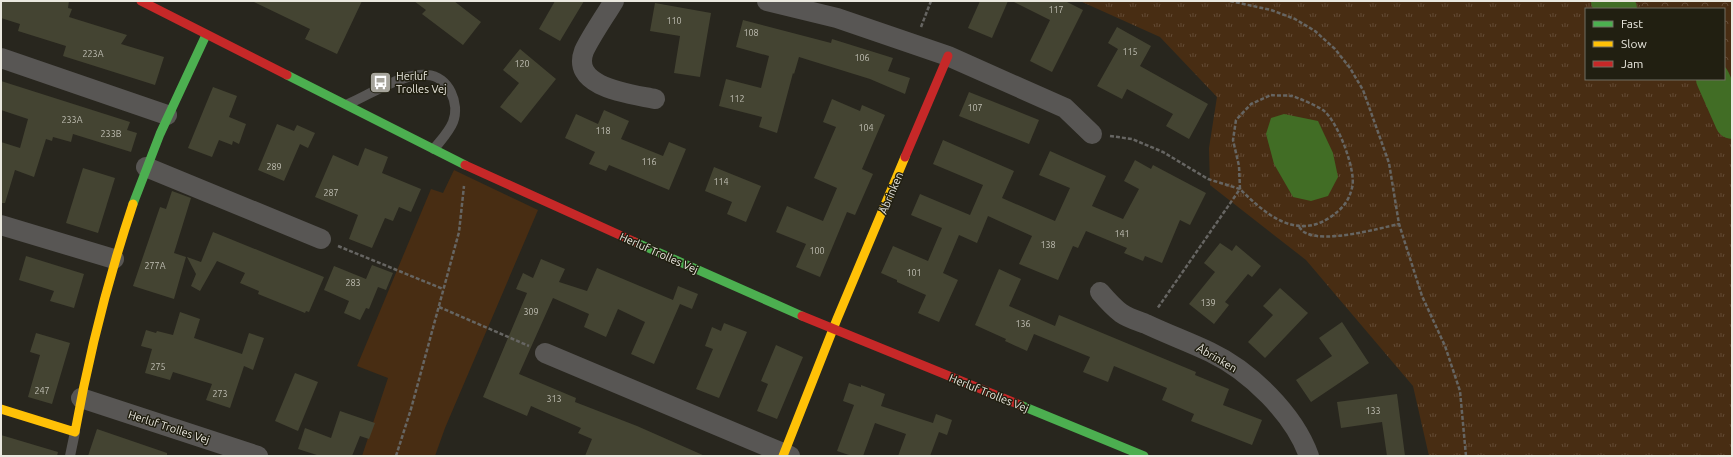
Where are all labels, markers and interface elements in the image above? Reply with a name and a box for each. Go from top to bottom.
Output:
house number: 117 [1048,5,1064,15]
legend [1585,8,1725,80]
house number: 110 [666,16,682,26]
text: Fast [1621,17,1643,30]
house number: 108 [743,28,759,38]
text: Slow [1621,37,1647,50]
house number: 115 [1122,47,1138,57]
house number: 223A [82,49,104,59]
house number: 106 [854,53,870,63]
text: Jam [1621,57,1643,70]
house number: 120 [514,59,530,69]
bus stop icon: Herluf Trolles Vej [367,69,393,95]
place label: Herluf Trolles Vej [396,70,447,95]
house number: 112 [729,94,745,104]
house number: 107 [967,103,983,113]
house number: 233A [61,115,83,125]
house number: 104 [858,123,874,133]
house number: 118 [595,126,611,136]
house number: 233B [101,129,122,139]
house number: 116 [641,157,657,167]
house number: 289 [266,162,282,172]
street label: Åbrinken [877,170,905,216]
house number: 114 [713,177,729,187]
house number: 287 [323,188,339,198]
house number: 141 [1114,229,1130,239]
street label: Herluf Trolles Vej [618,230,700,276]
house number: 138 [1040,240,1056,250]
house number: 100 [809,246,825,256]
house number: 277A [144,261,166,271]
house number: 101 [906,268,922,278]
house number: 283 [345,278,361,288]
house number: 139 [1200,298,1216,308]
house number: 309 [523,307,539,317]
house number: 136 [1015,319,1031,329]
street label: Åbrinken [1195,342,1239,374]
house number: 275 [150,362,166,372]
street label: Herluf Trolles Vej [948,372,1030,414]
house number: 247 [34,386,50,396]
house number: 273 [212,389,228,399]
house number: 313 [546,394,562,404]
house number: 133 [1365,406,1381,416]
street label: Herluf Trolles Vej [127,408,211,446]

